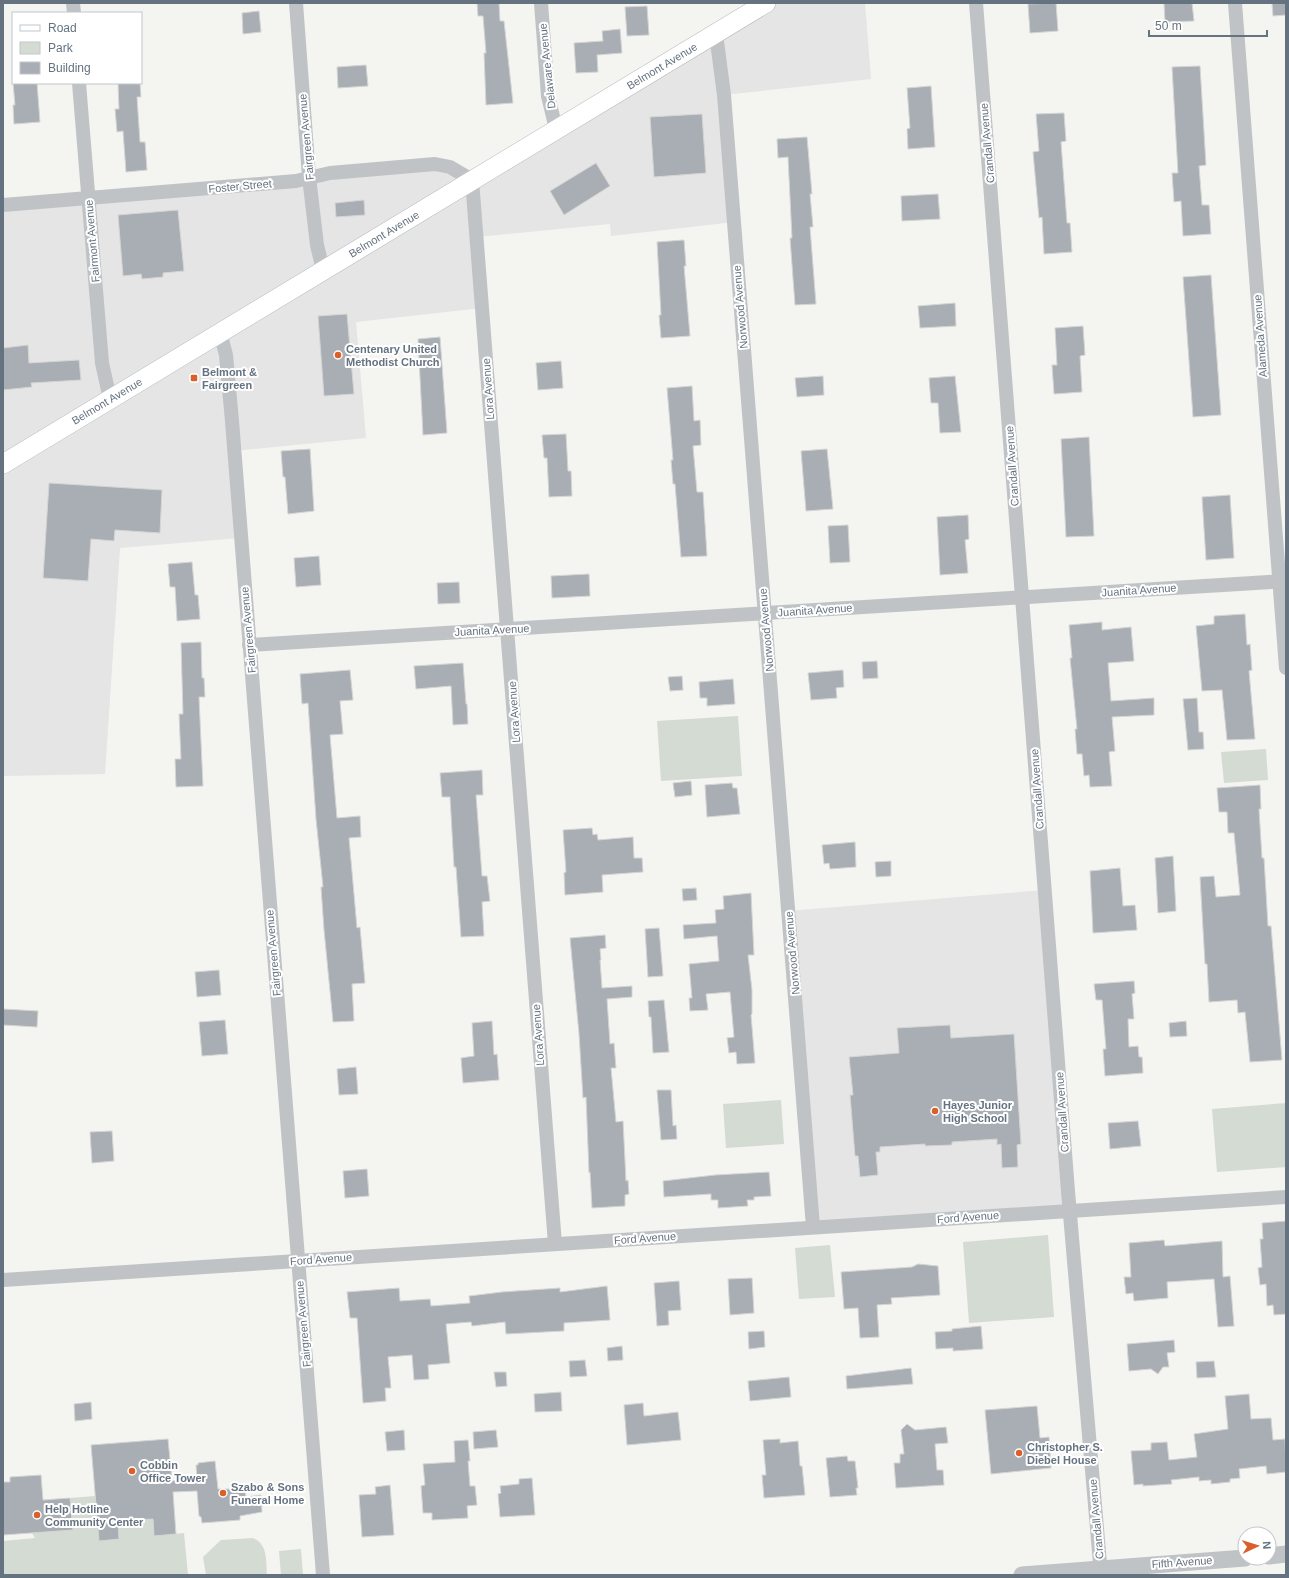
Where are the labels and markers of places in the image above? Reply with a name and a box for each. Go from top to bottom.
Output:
place label: Centenary United Methodist Church [346,343,440,368]
marker: Centenary United Methodist Church [333,350,343,360]
place label: Belmont & Fairgreen [202,366,257,391]
marker: Belmont & Fairgreen [189,373,199,383]
place label: Hayes Junior High School [943,1099,1013,1124]
marker: Hayes Junior High School [930,1106,940,1116]
place label: Christopher S. Diebel House [1027,1441,1103,1466]
marker: Christopher S. Diebel House [1014,1448,1024,1458]
place label: Cobbin Office Tower [140,1459,207,1484]
marker: Cobbin Office Tower [127,1466,137,1476]
place label: Szabo & Sons Funeral Home [231,1481,304,1506]
marker: Szabo & Sons Funeral Home [218,1488,228,1498]
place label: Help Hotline Community Center [45,1503,144,1528]
marker: Help Hotline Community Center [32,1510,42,1520]

